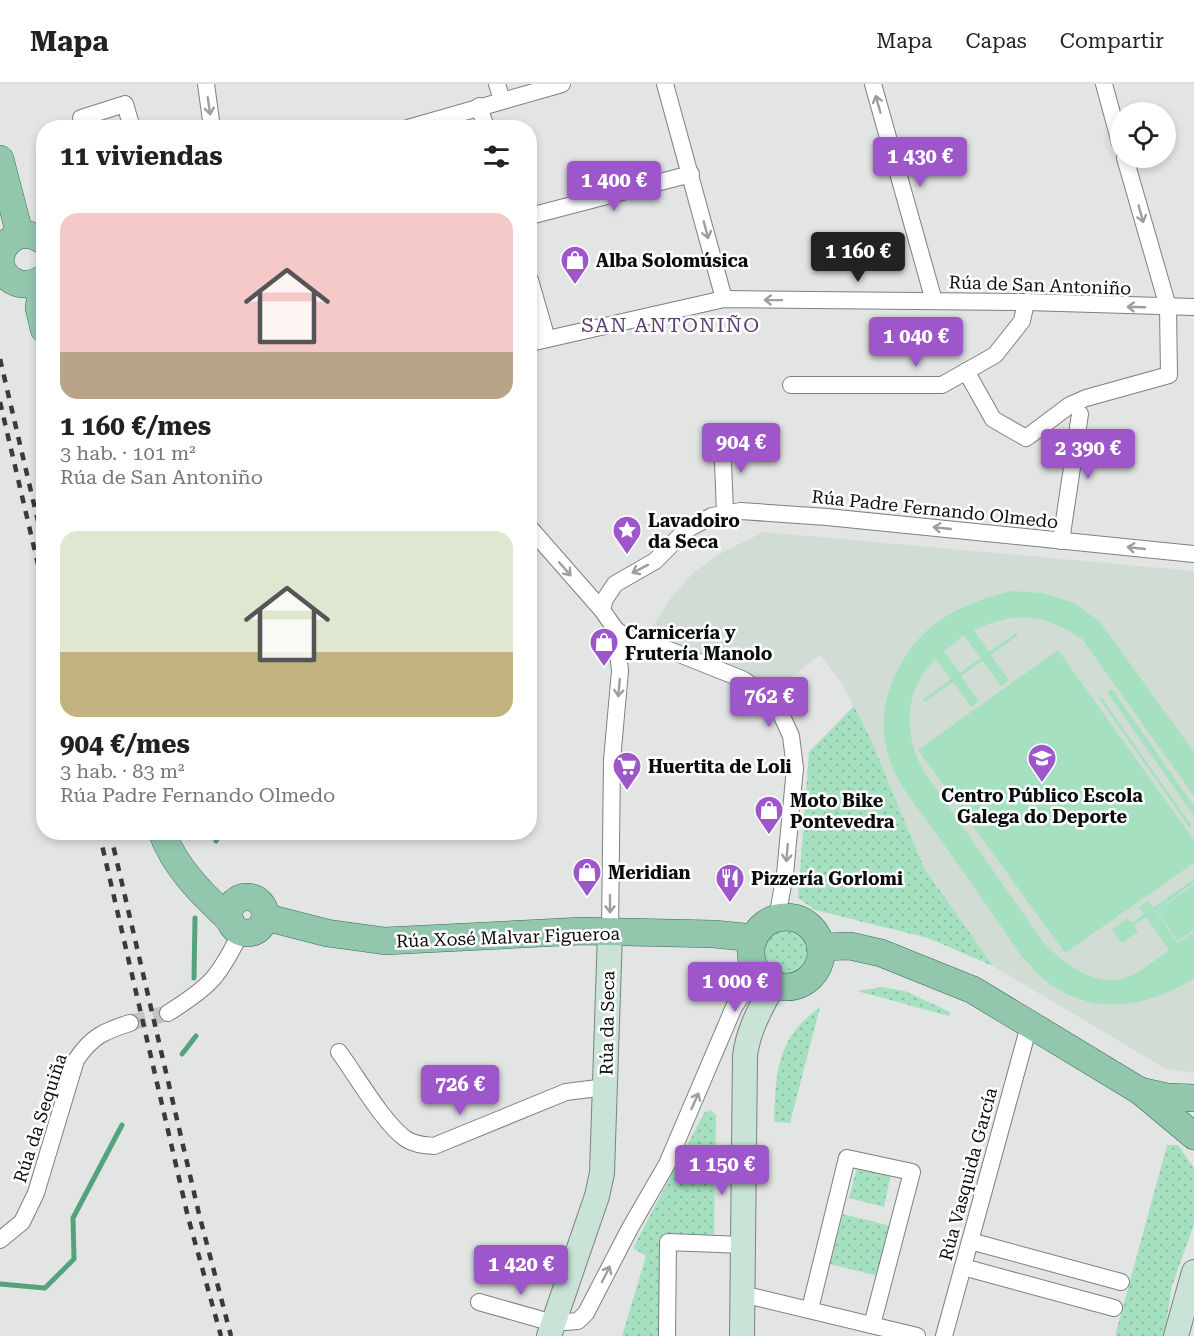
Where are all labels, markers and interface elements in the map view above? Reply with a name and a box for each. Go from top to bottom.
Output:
text: Mapa [30,25,109,58]
text: Mapa [876,29,932,53]
text: Capas [965,29,1027,53]
text: Compartir [1060,29,1164,53]
one-way arrow [204,95,215,115]
one-way arrow [872,95,883,114]
map controls [1110,102,1176,168]
button: locate [1110,102,1176,168]
pin: 1 430 € [865,137,975,188]
icon: filters [480,140,513,173]
text: 11 viviendas [60,141,223,171]
text: 1 430 € [887,144,953,168]
pin: 1 400 € [559,161,669,212]
text: 1 400 € [581,168,647,192]
one-way arrow [1136,204,1147,223]
one-way arrow [700,220,712,239]
pin: 1 160 € [803,232,913,283]
text: 1 160 € [825,239,891,263]
shop icon: Alba Solomúsica [559,244,591,286]
place label: Alba Solomúsica [596,250,749,271]
icon: home [233,252,341,360]
street label: Rúa de San Antoniño [948,271,1132,299]
one-way arrow [763,294,783,306]
one-way arrow [1126,302,1146,313]
district label: SAN ANTONIÑO [581,313,761,337]
pin: 1 040 € [861,317,971,368]
text: 1 040 € [883,324,949,348]
text: 1 160 €/mes [60,411,211,441]
pin: 904 € [699,423,783,474]
pin: 2 390 € [1033,429,1143,480]
text: 904 € [716,430,766,454]
text: 2 390 € [1055,436,1121,460]
text: 3 hab. · 101 m² [60,441,196,465]
text: Rúa de San Antoniño [60,465,263,489]
street label: Rúa Padre Fernando Olmedo [811,486,1059,532]
place label: Lavadoiro da Seca [648,510,740,552]
place icon: Lavadoiro da Seca [611,514,643,556]
one-way arrow [932,522,952,533]
one-way arrow [1126,542,1146,553]
one-way arrow [559,561,572,577]
one-way arrow [632,563,650,575]
icon: home [233,570,341,678]
place label: Carnicería y Frutería Manolo [625,622,773,664]
shop icon: Carnicería y Frutería Manolo [588,626,620,668]
pin: 762 € [727,677,811,728]
one-way arrow [613,678,624,698]
text: 762 € [744,684,794,708]
text: 904 €/mes [60,729,190,759]
school or university icon: Centro Público Escola Galega do Deporte [1026,742,1058,784]
supermarket icon: Huertita de Loli [611,750,643,792]
place label: Huertita de Loli [648,756,792,777]
text: 3 hab. · 83 m² [60,759,184,783]
text: Rúa Padre Fernando Olmedo [60,783,335,807]
place label: Centro Público Escola Galega do Deporte [941,785,1143,827]
place label: Moto Bike Pontevedra [790,790,895,832]
shop icon: Moto Bike Pontevedra [753,794,785,836]
one-way arrow [781,843,792,863]
shop icon: Meridian [571,856,603,898]
place label: Meridian [608,862,691,883]
restaurant icon: Pizzería Gorlomi [714,862,746,904]
place label: Pizzería Gorlomi [751,868,903,889]
one-way arrow [604,893,616,913]
street label: Rúa Xosé Malvar Figueroa [396,923,621,951]
pin: 1 000 € [680,962,790,1013]
text: 1 000 € [702,969,768,993]
street label: Rúa da Seca [596,970,618,1076]
street label: Rúa da Sequiña [9,1050,71,1185]
pin: 726 € [418,1065,502,1116]
text: 726 € [435,1072,485,1096]
street label: Rúa Vasquida García [935,1085,1001,1263]
one-way arrow [690,1093,701,1111]
pin: 1 150 € [667,1145,777,1196]
text: 1 150 € [689,1152,755,1176]
pin: 1 420 € [466,1245,576,1296]
text: 1 420 € [488,1252,554,1276]
one-way arrow [600,1266,612,1284]

